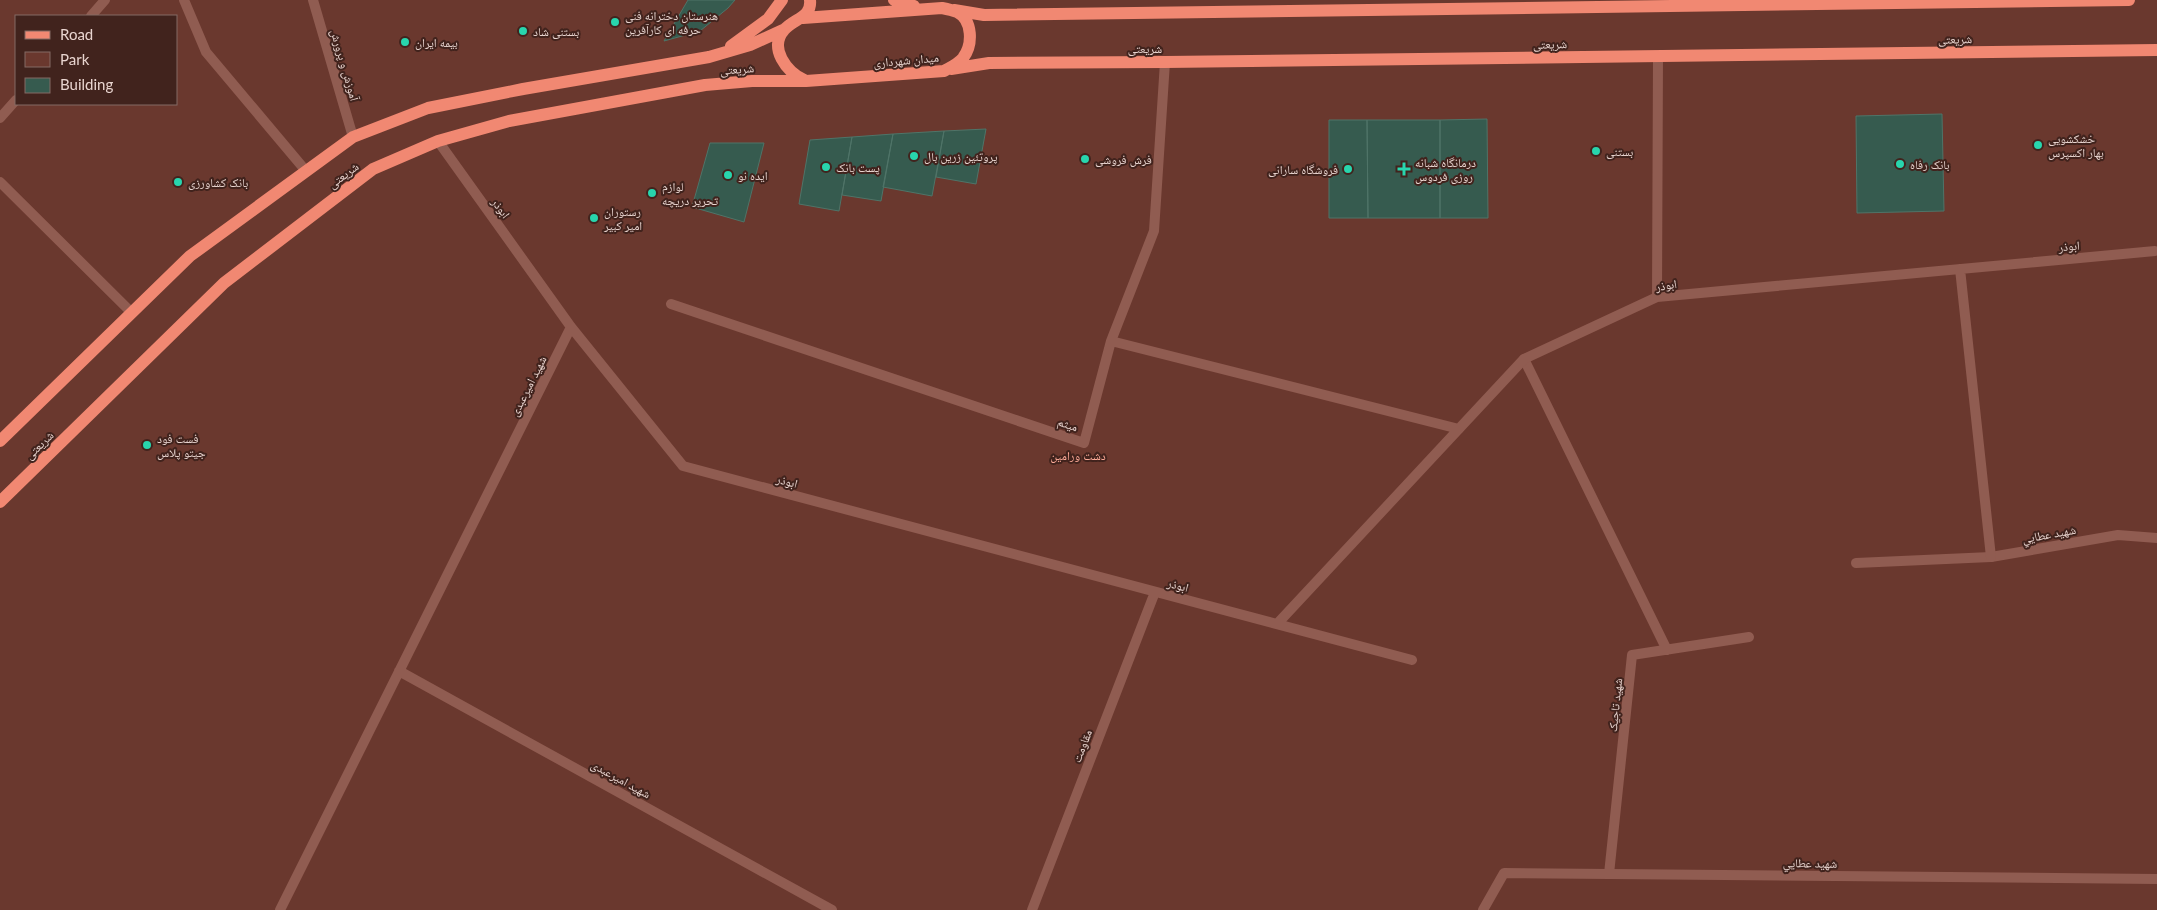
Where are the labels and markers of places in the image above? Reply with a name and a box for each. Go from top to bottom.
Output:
place label: هنرستان دخترانه فنی حرفه ای کارآفرین [625,8,718,37]
marker: هنرستان دخترانه فنی حرفه ای کارآفرین [609,16,621,28]
place label: بستنی شاد [533,24,579,39]
marker: بستنی شاد [517,25,529,37]
place label: بیمه ایران [415,35,458,50]
marker: بیمه ایران [399,36,411,48]
place label: خشکشویی بهار اکسپرس [2048,131,2104,160]
marker: خشکشویی بهار اکسپرس [2032,139,2044,151]
place label: بستنی [1606,144,1633,159]
marker: بستنی [1590,145,1602,157]
place label: پروتئین زرین بال [924,149,998,164]
marker: پروتئین زرین بال [908,150,920,162]
place label: فرش فروشی [1095,152,1152,167]
marker: فرش فروشی [1079,153,1091,165]
place label: درمانگاه شبانه روزی فردوس [1415,155,1476,184]
place label: بانک رفاه [1910,157,1950,172]
marker: بانک رفاه [1894,158,1906,170]
place label: پست بانک [836,160,880,175]
marker: پست بانک [820,161,832,173]
place label: فروشگاه سارانی [1268,162,1338,177]
marker: درمانگاه شبانه روزی فردوس [1397,162,1411,176]
marker: فروشگاه سارانی [1342,163,1354,175]
place label: ایده نو [738,168,768,183]
marker: ایده نو [722,169,734,181]
place label: بانک کشاورزی [188,175,248,190]
marker: بانک کشاورزی [172,176,184,188]
place label: لوازم تحریر دریچه [662,179,719,208]
marker: لوازم تحریر دریچه [646,187,658,199]
place label: رستوران امیر کبیر [603,204,642,233]
marker: رستوران امیر کبیر [588,212,600,224]
place label: فست فود جیتو پلاس [157,431,206,460]
marker: فست فود جیتو پلاس [141,439,153,451]

